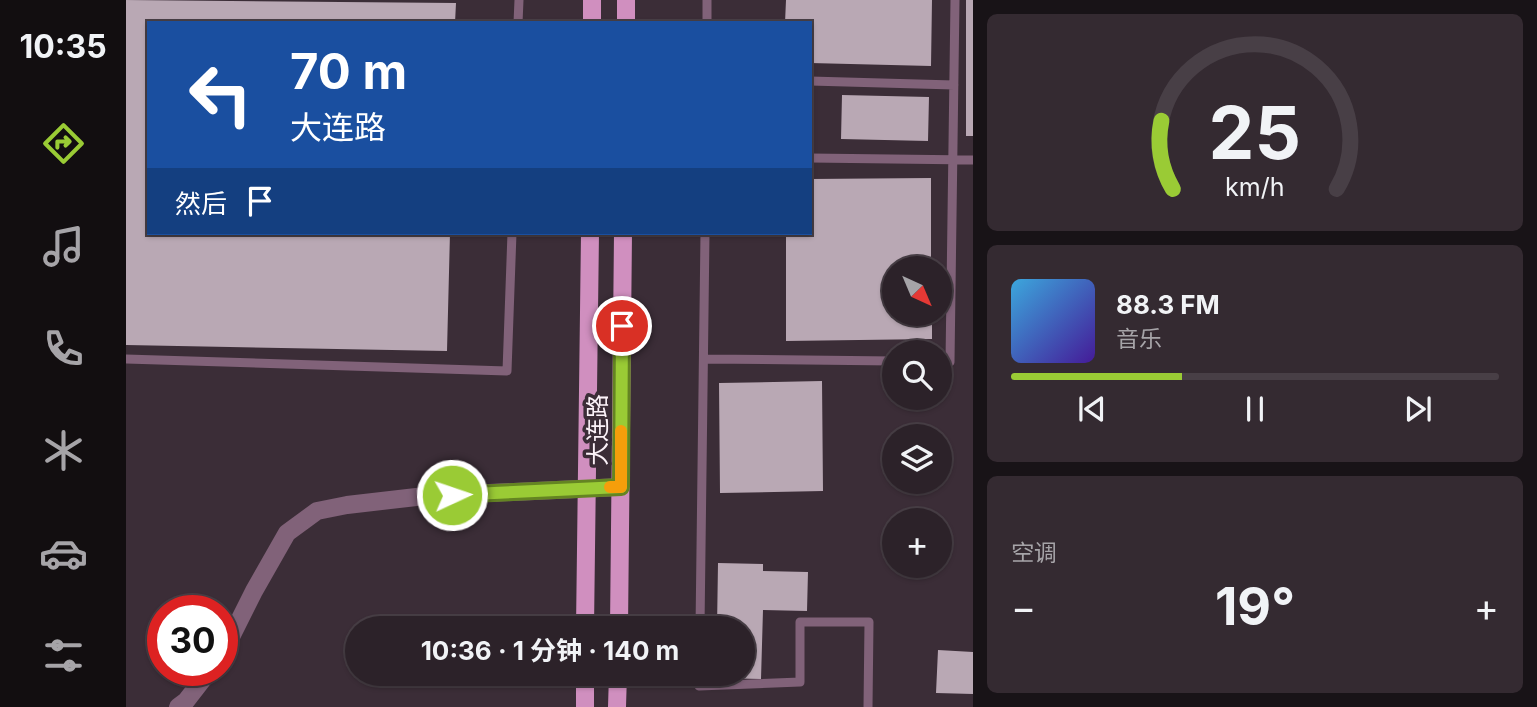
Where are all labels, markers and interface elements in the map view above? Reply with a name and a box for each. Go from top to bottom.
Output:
text: 10:35 [19,27,107,66]
text: 70 m [290,42,407,101]
icon: left [175,49,266,140]
text: 25 [1209,88,1301,177]
text: 大连路 [290,108,386,147]
icon: directions [39,119,88,168]
text: km/h [1225,171,1285,201]
icon: arrive [241,182,279,220]
text: 然后 [175,188,227,219]
icon: music [39,222,88,271]
north arrow [882,256,952,326]
map controls [882,256,952,578]
text: 88.3 FM [1116,289,1220,320]
pin [592,296,652,356]
icon: arrive [603,307,641,345]
icon: phone [39,324,88,373]
text: 音乐 [1116,325,1162,353]
button: search [882,340,952,410]
icon: previous [1073,390,1111,428]
icon: pause [1236,390,1274,428]
icon: next [1399,390,1437,428]
street label: 大连路 [583,394,612,466]
button: layers [882,424,952,494]
icon: climate [39,426,88,475]
position arrow [415,458,489,532]
button: + [882,508,952,578]
icon: car [39,529,88,578]
text: 空调 [1011,539,1057,567]
text: 19° [1215,575,1295,638]
text: − [1011,584,1036,630]
text: + [1474,584,1499,630]
speed limit sign: 30 [147,595,238,686]
icon: filters [39,631,88,680]
text: 10:36 · 1 分钟 · 140 m [421,635,679,666]

